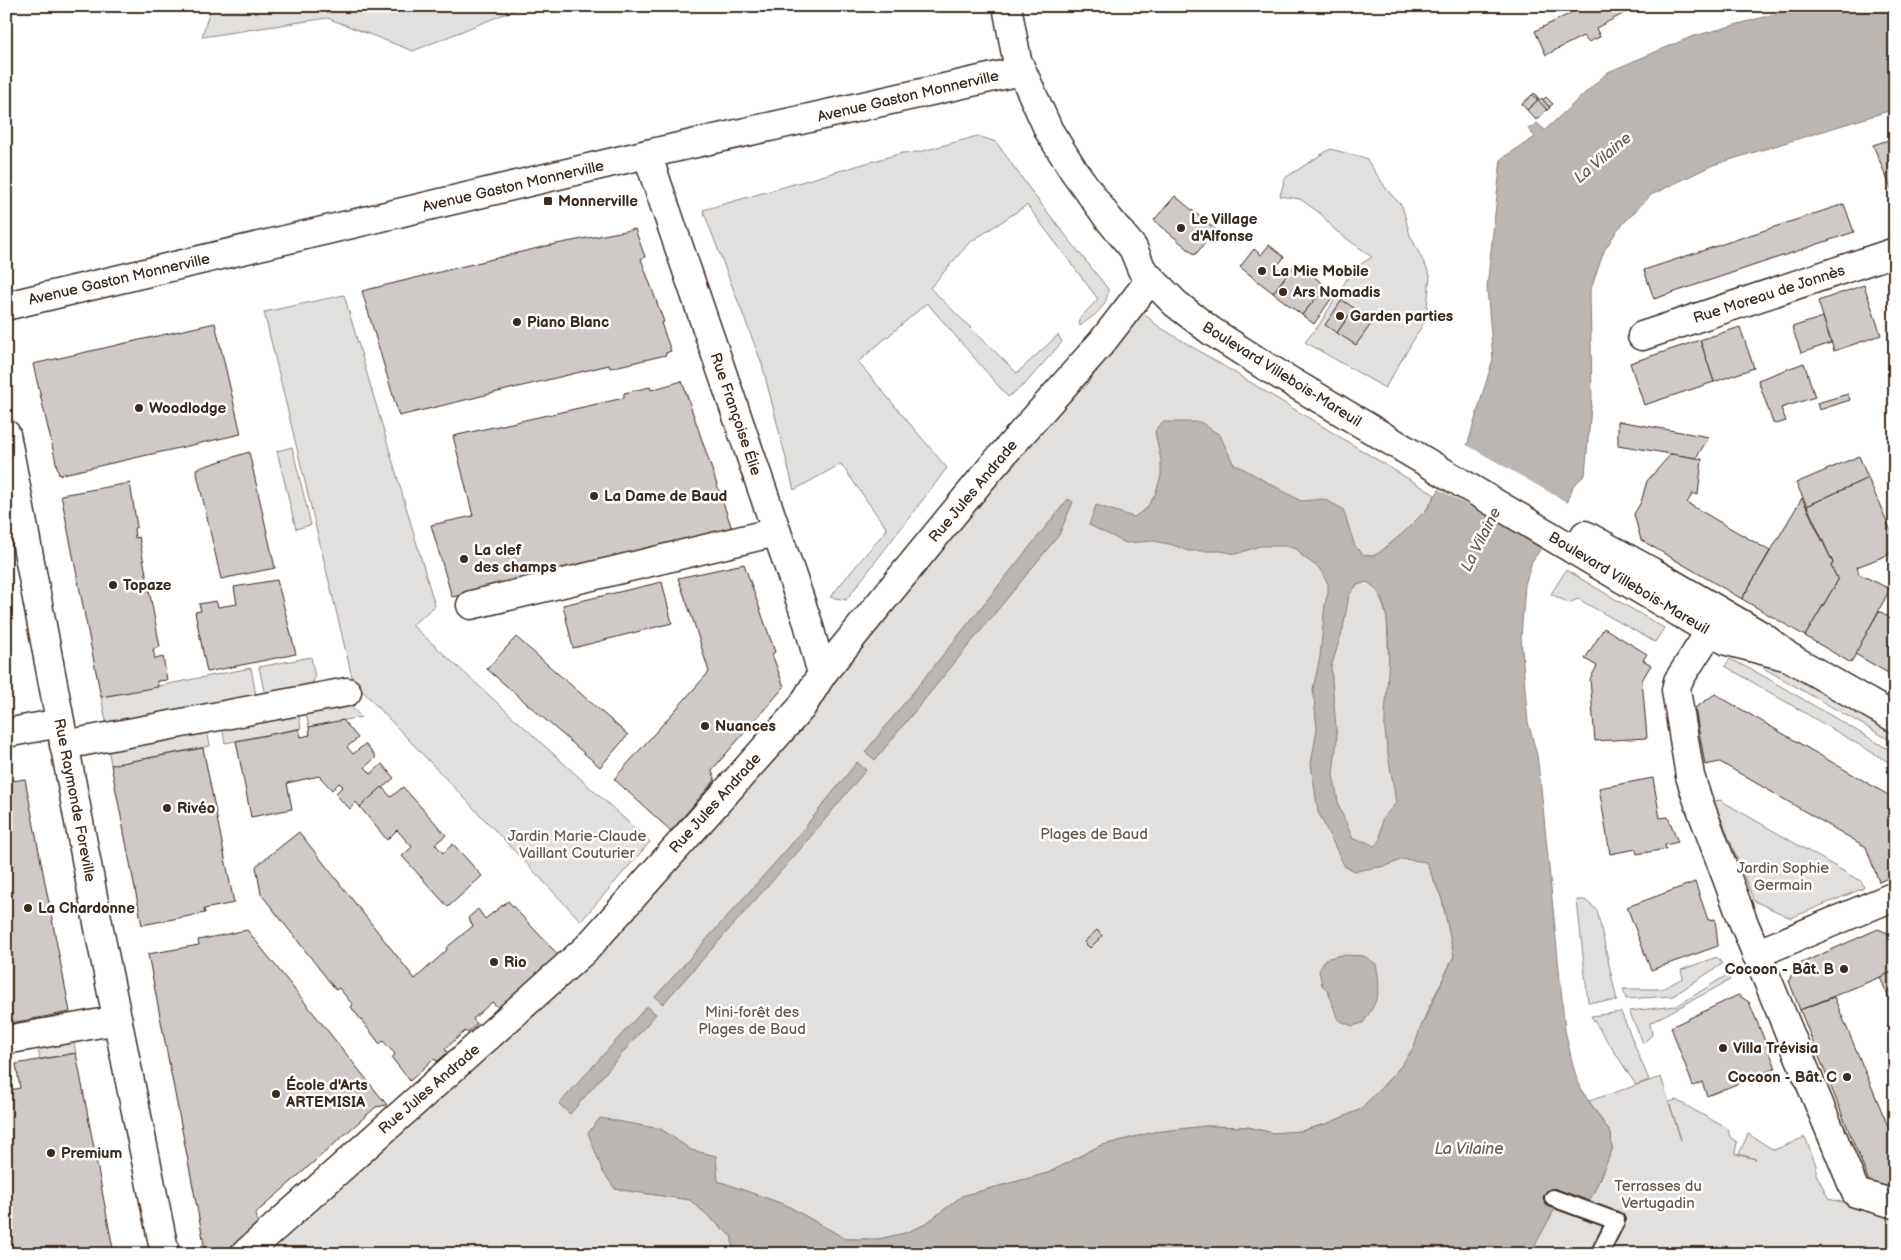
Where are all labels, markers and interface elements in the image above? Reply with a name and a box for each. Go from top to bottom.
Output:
street label: Avenue Gaston Monnerville [816,66,1001,127]
water label: La Vilaine [1570,129,1636,188]
street label: Avenue Gaston Monnerville [421,156,605,216]
place label: Monnerville [558,192,638,210]
marker: Monnerville [542,195,554,207]
place label: Le Village d'Alfonse [1191,210,1258,246]
marker: Le Village d'Alfonse [1175,222,1187,234]
street label: Avenue Gaston Monnerville [27,249,212,310]
street label: Rue Moreau de Jonnès [1691,261,1848,328]
place label: La Mie Mobile [1272,262,1369,281]
marker: La Mie Mobile [1256,265,1268,277]
place label: Ars Nomadis [1292,283,1380,302]
marker: Ars Nomadis [1277,286,1289,298]
place label: Garden parties [1350,307,1453,326]
marker: Garden parties [1334,310,1346,322]
place label: Piano Blanc [527,313,609,332]
marker: Piano Blanc [511,316,523,328]
street label: Boulevard Villebois-Mareuil [1199,318,1365,431]
street label: Rue Françoise Élie [706,350,765,478]
place label: Woodlodge [149,399,227,418]
marker: Woodlodge [133,402,145,414]
street label: Rue Jules Andrade [925,436,1022,547]
place label: La Dame de Baud [604,487,727,506]
marker: La Dame de Baud [588,490,600,502]
water label: La Vilaine [1457,505,1505,575]
street label: Boulevard Villebois-Mareuil [1545,528,1713,639]
place label: La clef des champs [474,541,557,577]
marker: La clef des champs [458,553,470,565]
place label: Topaze [123,576,172,595]
marker: Topaze [107,579,119,591]
street label: Rue Raymonde Foreville [49,717,100,883]
place label: Nuances [715,717,776,736]
marker: Nuances [699,720,711,732]
street label: Rue Jules Andrade [665,749,765,857]
place label: Rivéo [177,799,216,818]
marker: Rivéo [161,802,173,814]
park label: Plages de Baud [1040,825,1148,844]
park label: Jardin Marie-Claude Vaillant Couturier [508,827,646,863]
park label: Jardin Sophie Germain [1737,859,1829,895]
place label: La Chardonne [38,899,135,918]
marker: La Chardonne [22,902,34,914]
place label: Rio [504,953,527,972]
marker: Rio [488,956,500,968]
place label: Cocoon - Bât. B [1725,960,1834,979]
marker: Cocoon - Bât. B [1838,963,1850,975]
park label: Mini-forêt des Plages de Baud [698,1003,806,1039]
place label: Villa Trévisia [1733,1039,1818,1058]
street label: Rue Jules Andrade [375,1040,484,1139]
marker: Villa Trévisia [1717,1042,1729,1054]
place label: Cocoon - Bât. C [1728,1068,1837,1087]
marker: Cocoon - Bât. C [1841,1071,1853,1083]
place label: École d'Arts ARTEMISIA [285,1075,368,1112]
marker: École d'Arts ARTEMISIA [270,1088,282,1100]
water label: La Vilaine [1434,1140,1504,1159]
place label: Premium [61,1144,123,1163]
marker: Premium [45,1147,57,1159]
park label: Terrasses du Vertugadin [1614,1177,1702,1213]

